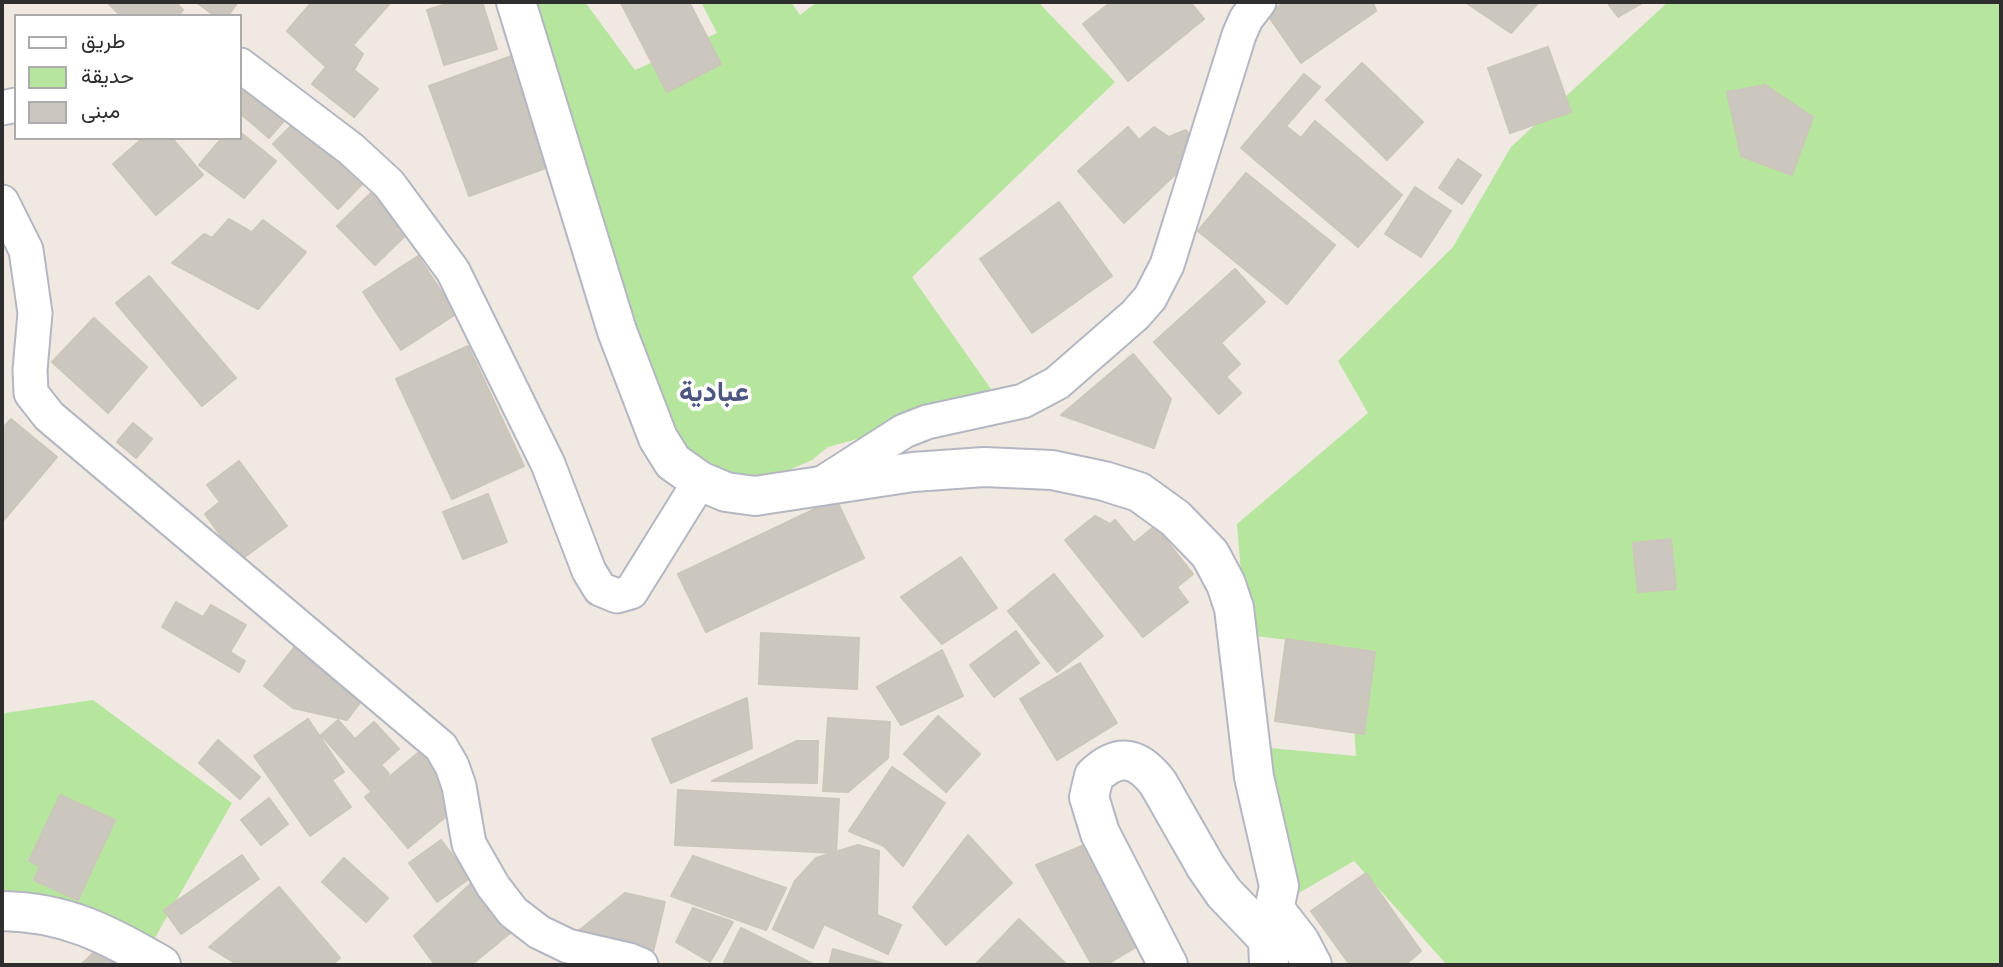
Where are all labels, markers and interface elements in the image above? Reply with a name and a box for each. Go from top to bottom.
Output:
legend [14,14,242,140]
text: طريق [81,27,126,54]
text: حديقة [81,62,134,89]
text: مبنى [81,97,120,124]
district label: عبادية [679,376,749,410]

